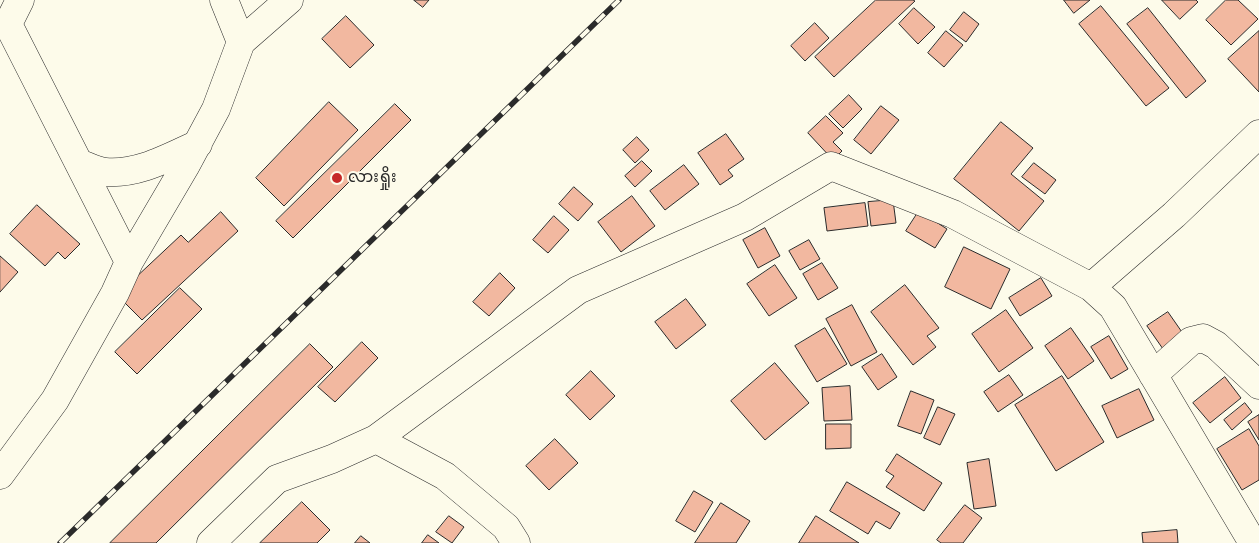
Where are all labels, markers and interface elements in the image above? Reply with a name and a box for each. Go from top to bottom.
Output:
place label: လားရှိုး [348,168,396,188]
marker: လားရှိုး [330,171,344,185]

